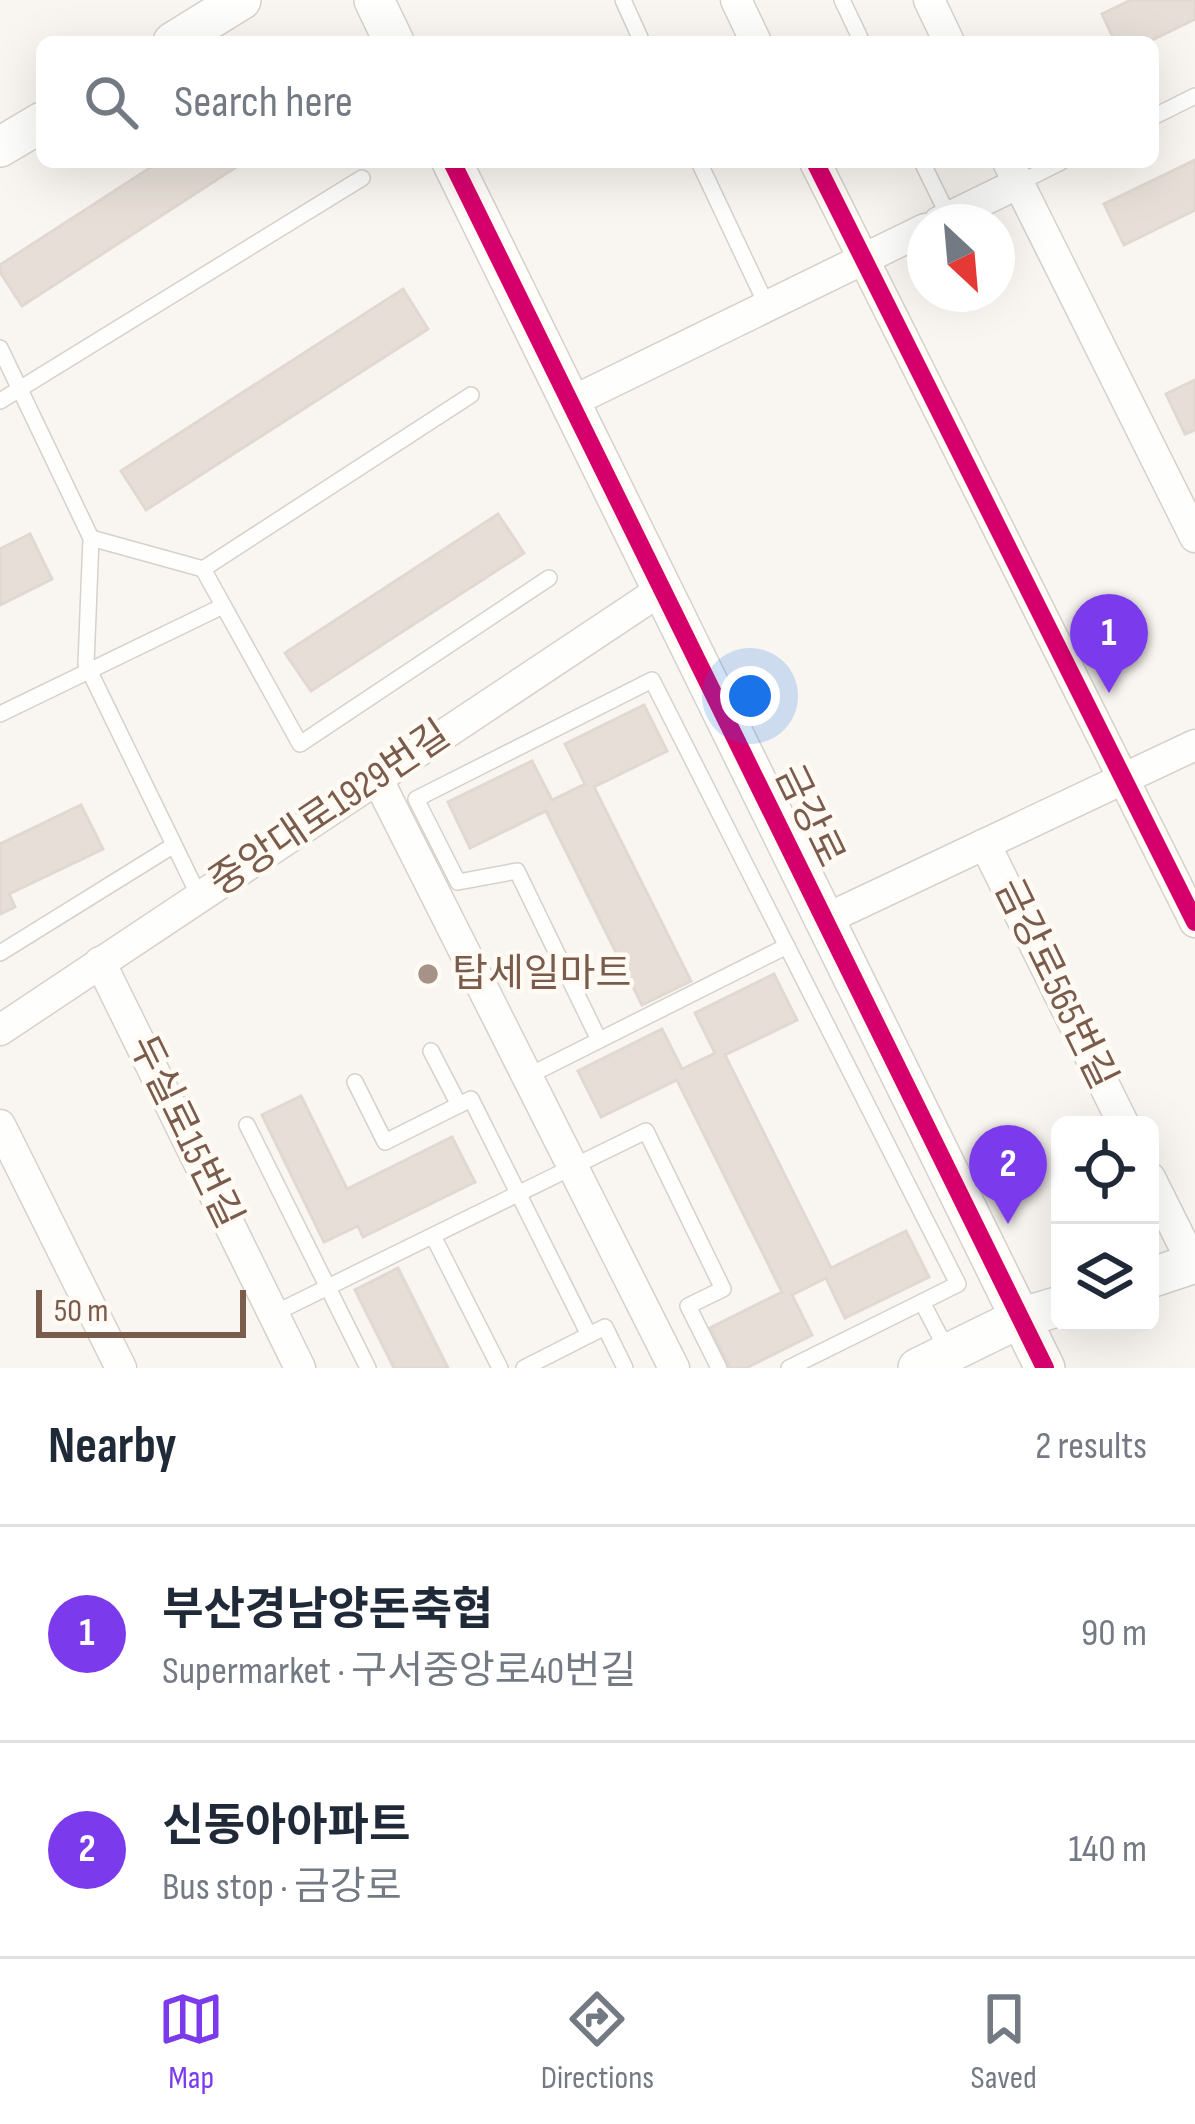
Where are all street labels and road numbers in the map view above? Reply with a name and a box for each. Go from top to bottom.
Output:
street label: 중앙대로1929번길 [201,711,459,907]
street label: 금강로 [764,757,854,875]
street label: 금강로565번길 [984,871,1126,1097]
street label: 두실로15번길 [118,1028,252,1236]

